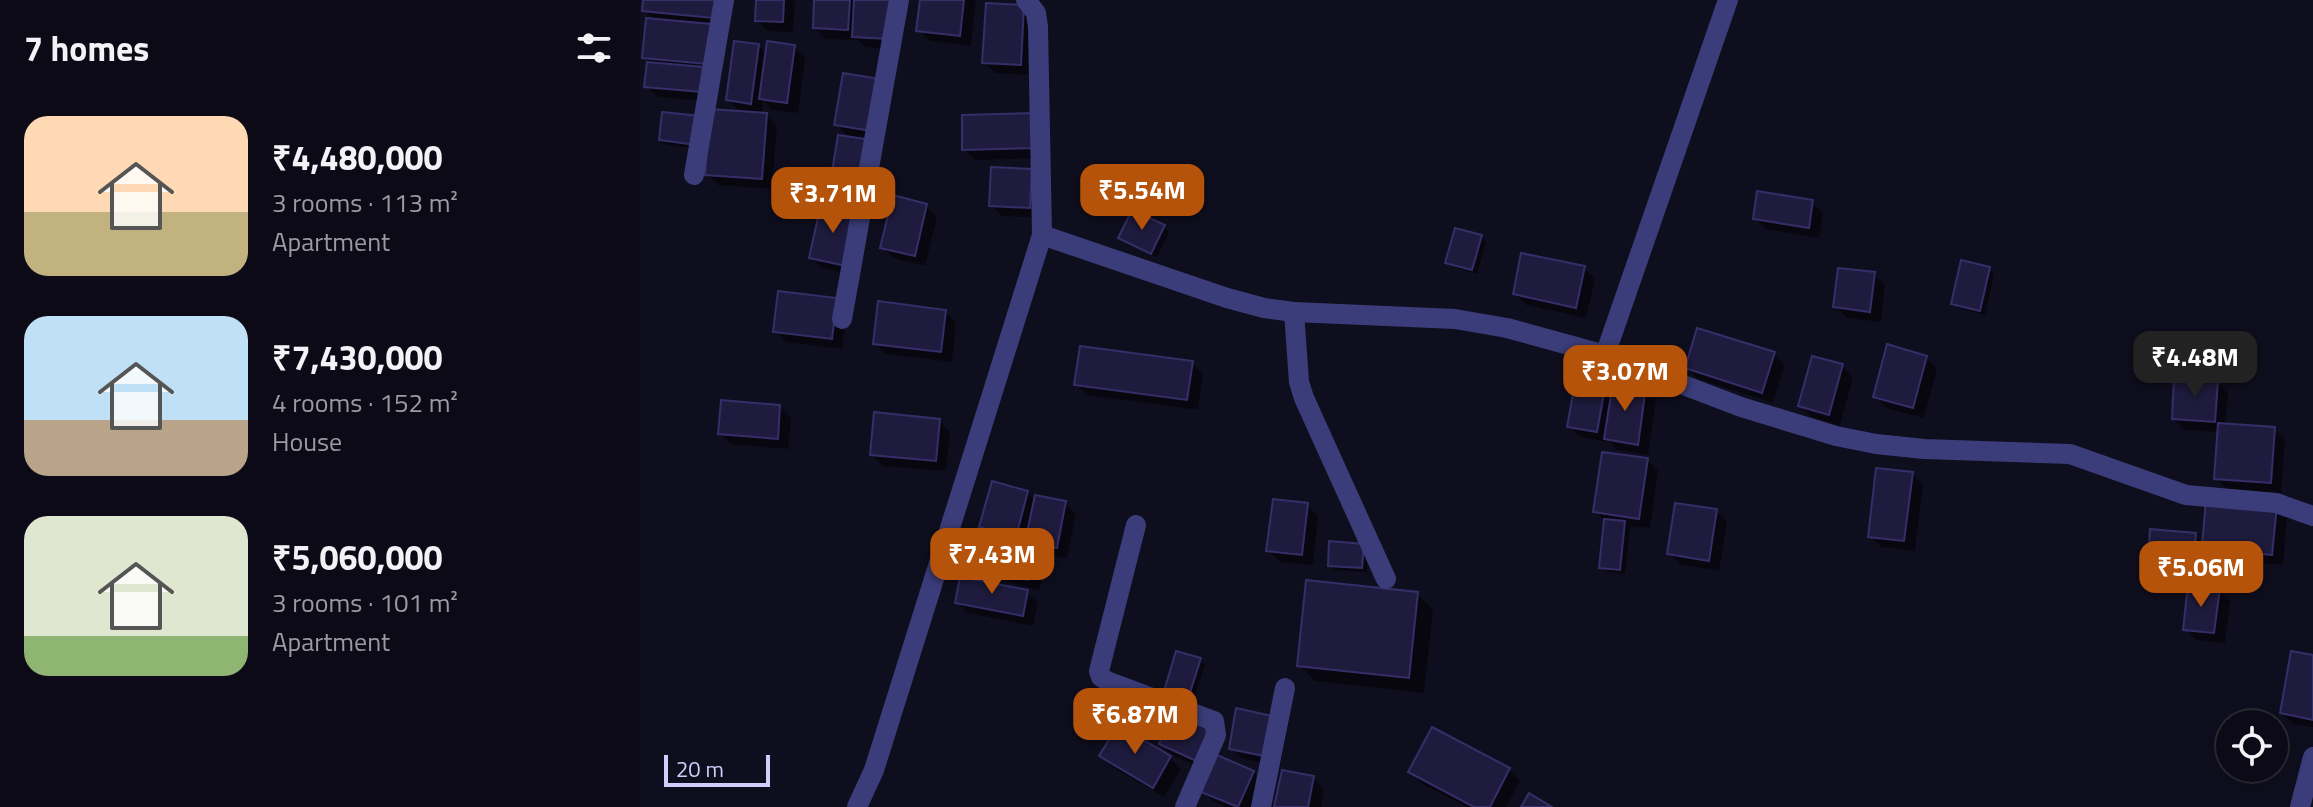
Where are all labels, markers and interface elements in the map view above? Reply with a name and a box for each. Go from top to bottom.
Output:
text: 7 homes [24,22,149,74]
icon: filters [572,26,616,70]
text: ₹4,480,000 [272,131,443,183]
icon: home [88,148,184,244]
pin: ₹5.54M [1077,164,1207,232]
pin: ₹3.71M [768,167,898,235]
text: ₹5.54M [1098,170,1186,209]
text: ₹3.71M [789,173,877,212]
text: 3 rooms · 113 m² [272,183,458,222]
text: Apartment [272,222,390,261]
text: ₹7,430,000 [272,331,443,383]
pin: ₹4.48M [2130,331,2260,399]
text: ₹4.48M [2151,337,2239,376]
pin: ₹3.07M [1560,345,1690,413]
icon: home [88,348,184,444]
text: ₹3.07M [1581,351,1669,390]
text: 4 rooms · 152 m² [272,383,458,422]
text: House [272,422,342,461]
pin: ₹7.43M [927,528,1057,596]
text: ₹5,060,000 [272,531,443,583]
text: ₹7.43M [948,534,1036,573]
pin: ₹5.06M [2136,541,2266,609]
text: ₹5.06M [2157,547,2245,586]
icon: home [88,548,184,644]
text: 3 rooms · 101 m² [272,583,458,622]
text: Apartment [272,622,390,661]
pin: ₹6.87M [1070,688,1200,756]
text: ₹6.87M [1091,694,1179,733]
map controls [2216,710,2288,782]
button: locate [2216,710,2288,782]
scale bar [664,751,770,787]
text: 20 m [676,752,724,786]

